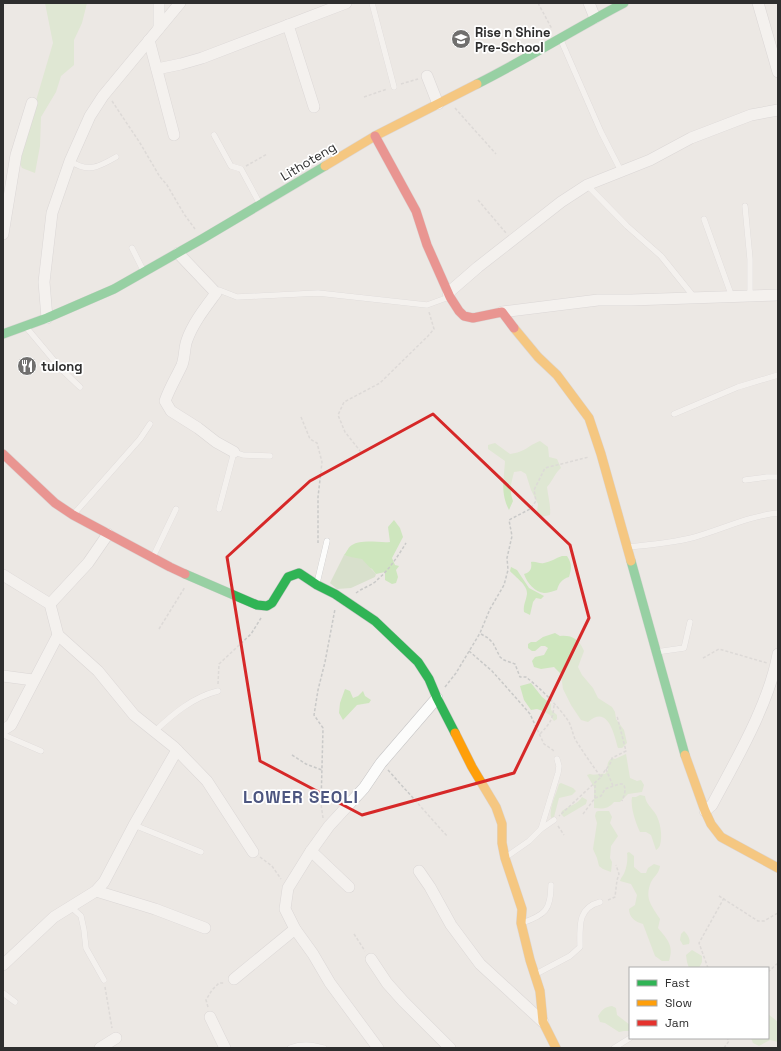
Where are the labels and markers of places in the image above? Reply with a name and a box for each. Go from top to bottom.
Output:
place label: Rise n Shine Pre-School [475,24,550,56]
school or university icon: Rise n Shine Pre-School [450,28,472,50]
restaurant icon: tulong [16,355,38,377]
place label: tulong [41,358,83,375]

